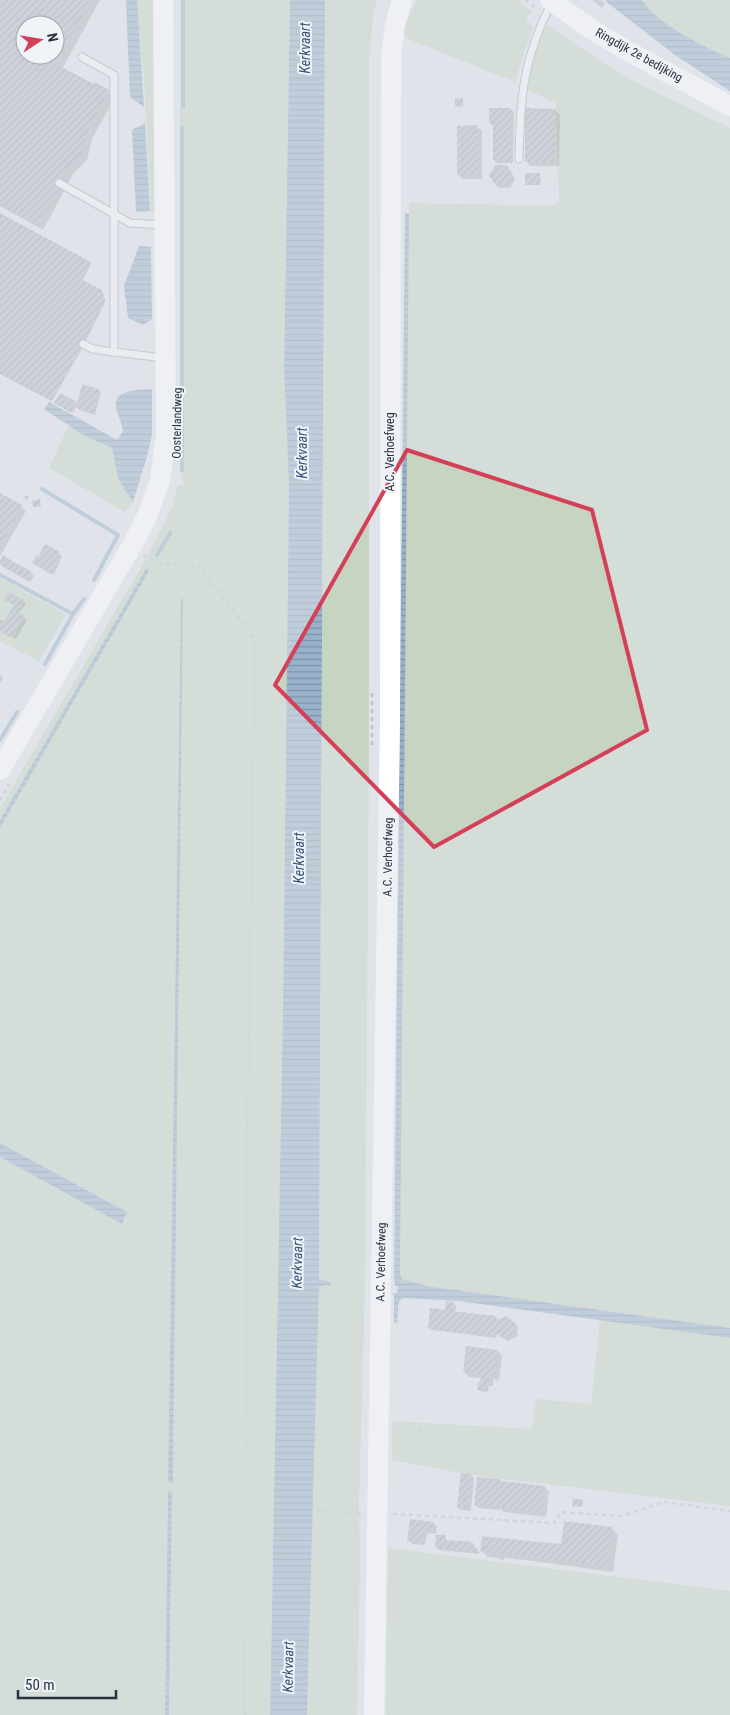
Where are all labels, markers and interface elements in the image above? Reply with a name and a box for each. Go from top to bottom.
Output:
north arrow [15,15,65,65]
water label: Kerkvaart [297,21,313,74]
street label: Ringdijk 2e bedijking [593,25,685,85]
text: N [44,31,61,43]
street label: Oosterlandweg [169,387,185,459]
street label: A.C. Verhoefweg [383,412,397,492]
water label: Kerkvaart [294,426,310,479]
street label: A.C. Verhoefweg [380,817,396,897]
water label: Kerkvaart [291,831,307,884]
street label: A.C. Verhoefweg [373,1222,389,1302]
water label: Kerkvaart [289,1236,305,1289]
water label: Kerkvaart [280,1640,296,1693]
scale bar [18,1668,115,1700]
text: 50 m [25,1676,55,1694]

